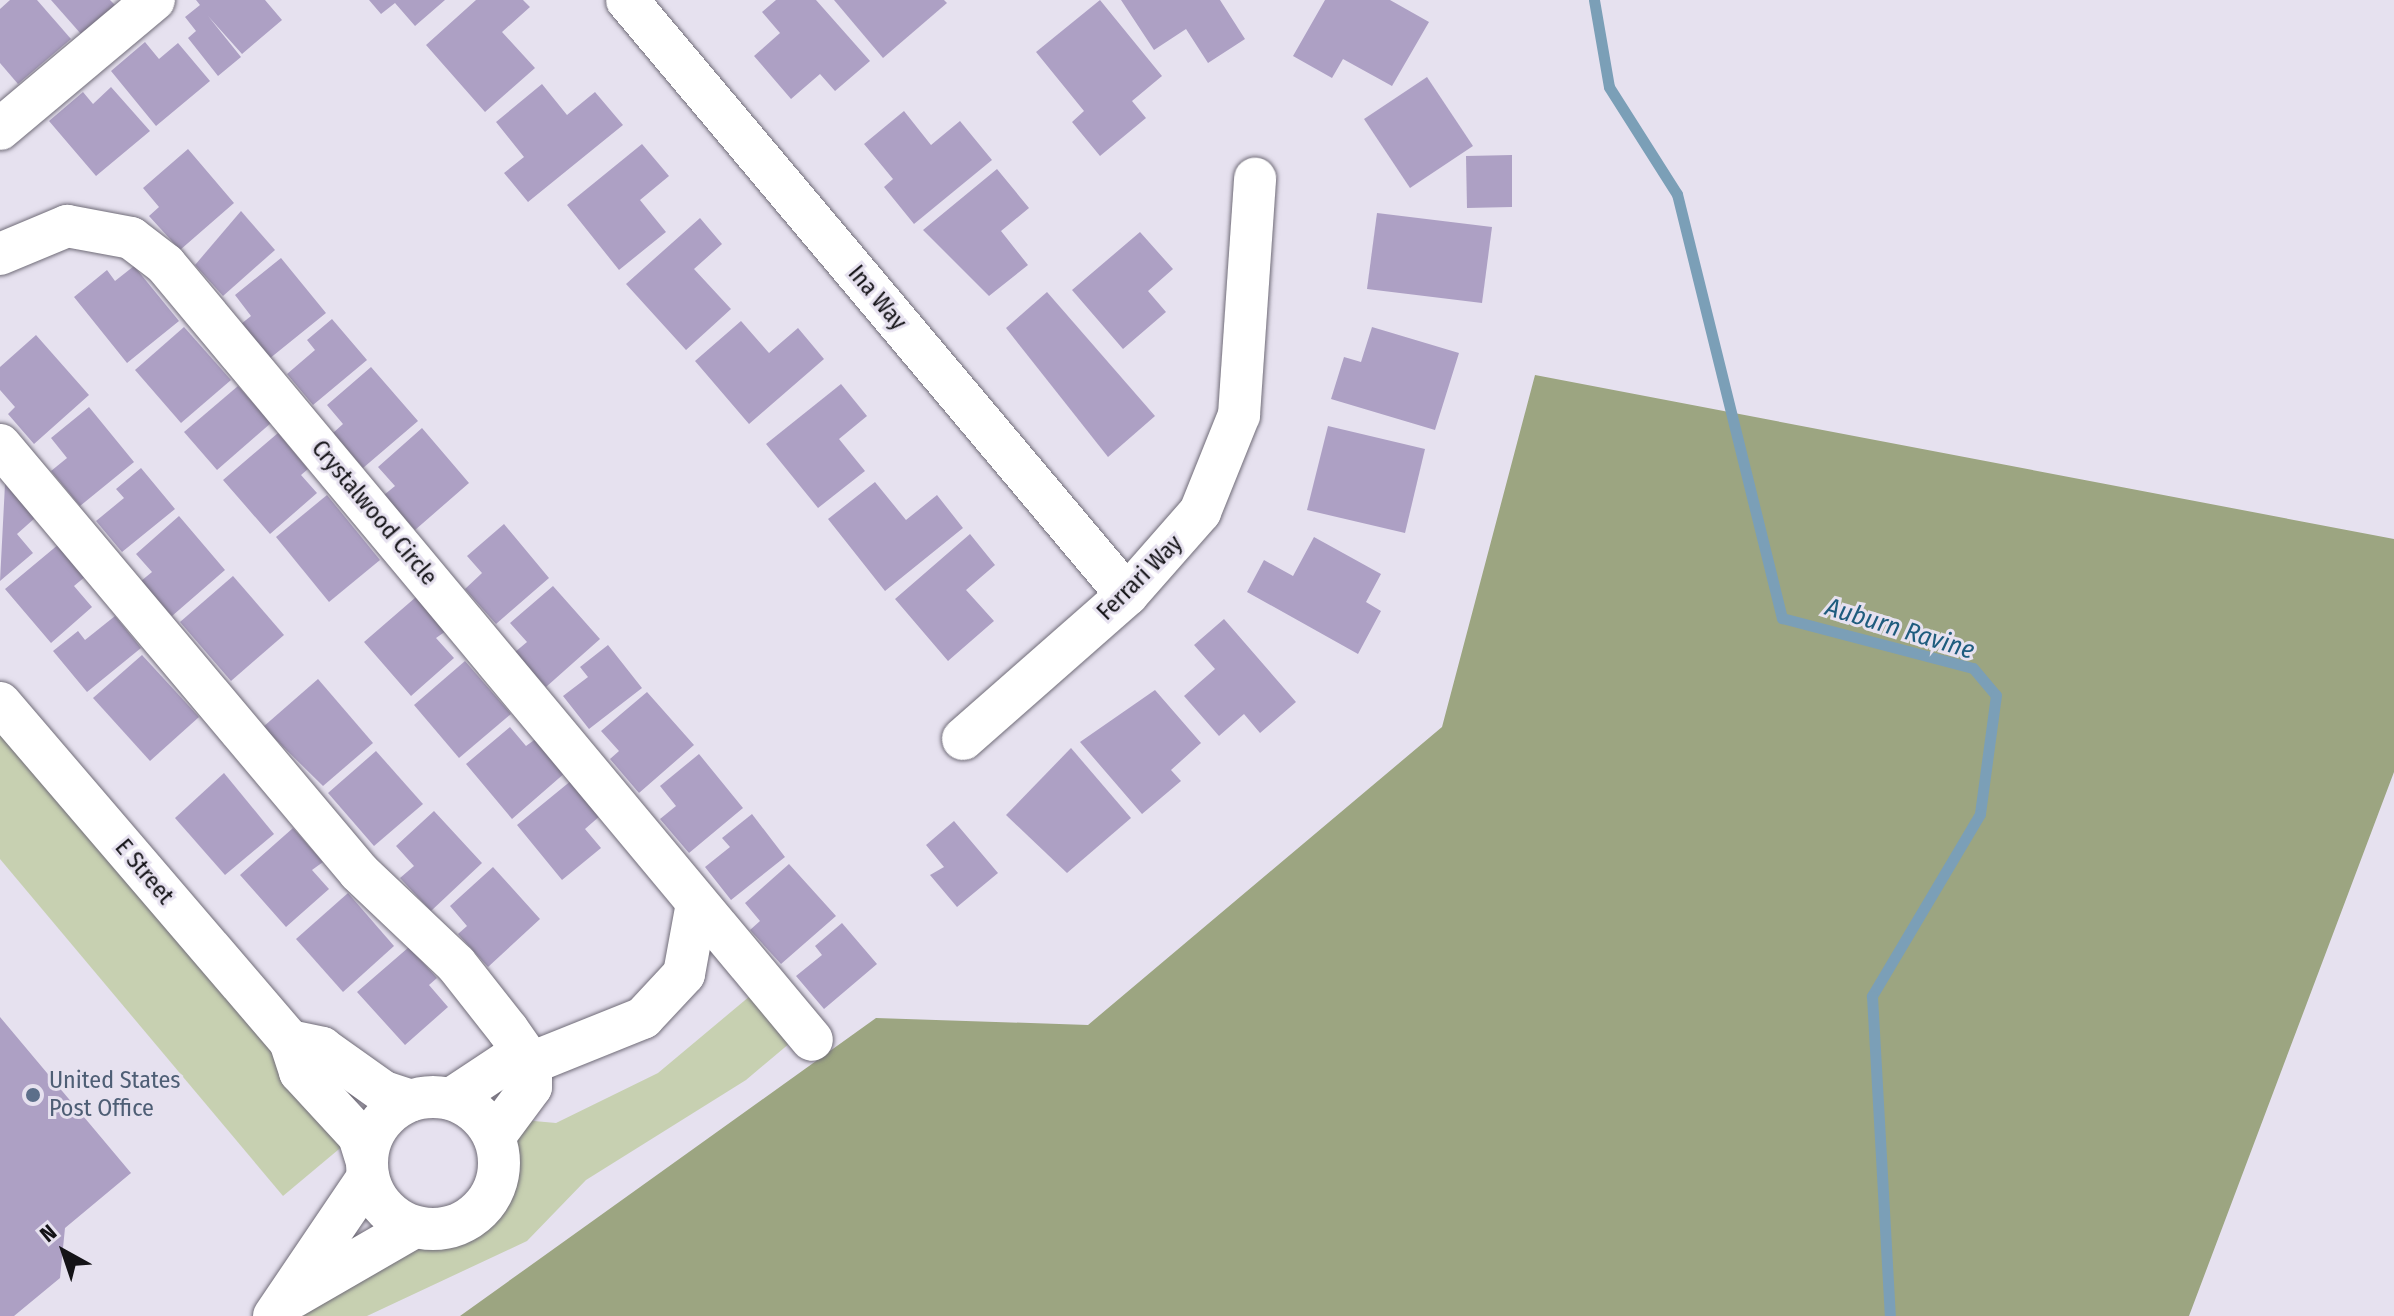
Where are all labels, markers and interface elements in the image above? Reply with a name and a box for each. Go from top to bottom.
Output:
street label: Ina Way [842,260,912,336]
street label: Crystalwood Circle [305,435,443,591]
street label: Ferrari Way [1091,529,1189,627]
water label: Auburn Ravine [1822,592,1978,666]
street label: E Street [109,834,179,910]
place label: United States Post Office [49,1067,181,1123]
marker: United States Post Office [24,1086,42,1104]
north arrow [24,1212,104,1292]
text: N [35,1219,62,1248]

